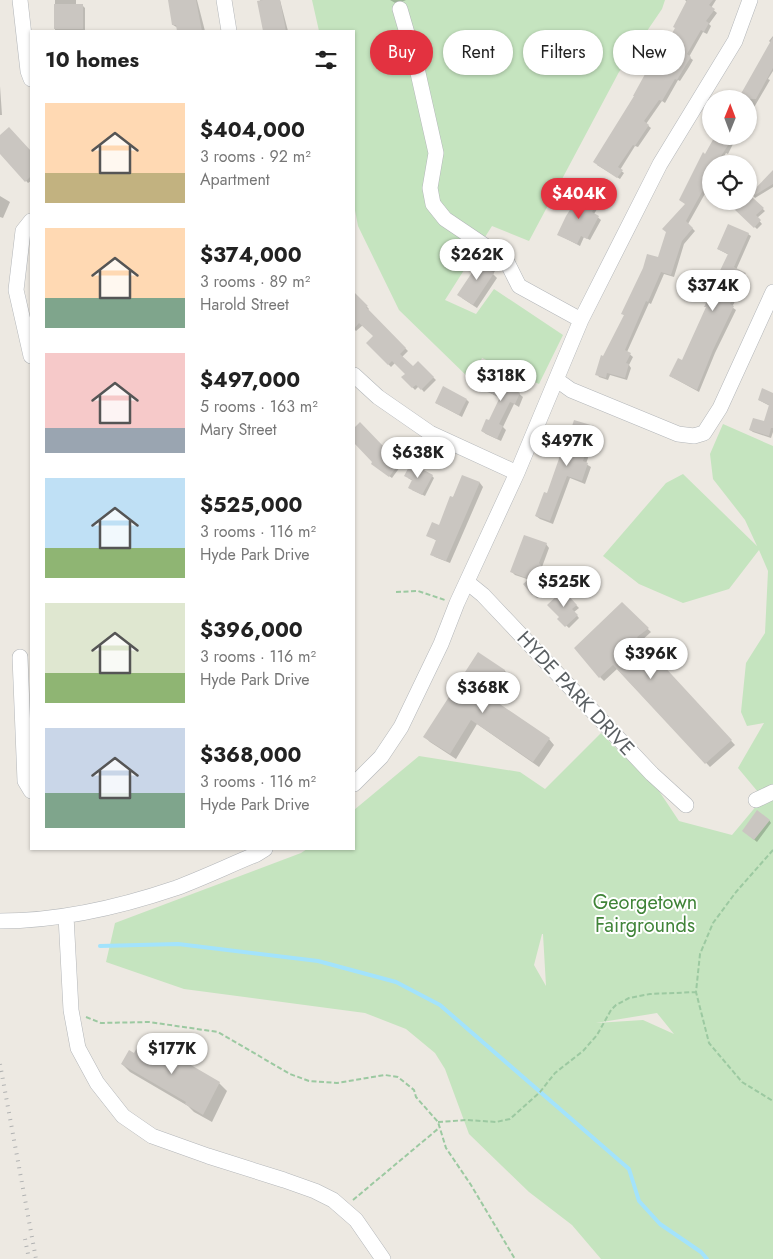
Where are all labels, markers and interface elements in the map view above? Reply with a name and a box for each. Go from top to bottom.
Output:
chip: Buy [370,30,433,75]
chip: Rent [443,30,513,75]
chip: Filters [523,30,603,75]
chip: New [613,30,685,75]
text: 10 homes [45,45,139,75]
icon: filters [312,46,340,74]
north arrow [702,90,758,145]
map controls [702,90,757,210]
text: $404,000 [200,115,305,145]
icon: home [85,123,145,183]
text: 3 rooms · 92 m² [200,145,311,168]
button: locate [702,155,757,210]
text: Apartment [200,168,270,191]
pin: $404K [544,178,614,220]
text: $404K [552,182,606,205]
pin: $262K [442,238,512,281]
text: $374,000 [200,240,302,270]
text: $262K [451,243,503,266]
icon: home [85,248,145,308]
text: 3 rooms · 89 m² [200,270,310,293]
pin: $374K [678,270,748,312]
text: $374K [687,274,739,297]
text: Harold Street [200,293,289,316]
pin: $318K [466,360,536,402]
text: $318K [476,364,526,387]
text: $497,000 [200,365,300,395]
icon: home [85,373,145,433]
text: 5 rooms · 163 m² [200,395,318,418]
text: Mary Street [200,418,277,441]
pin: $497K [532,424,602,467]
text: $497K [541,429,593,452]
pin: $638K [383,436,453,479]
text: $638K [392,441,444,464]
text: $525,000 [200,490,302,520]
icon: home [85,498,145,558]
text: 3 rooms · 116 m² [200,520,316,543]
text: Hyde Park Drive [200,543,310,566]
pin: $525K [529,566,599,608]
text: $525K [538,570,590,593]
text: $396,000 [200,615,303,645]
icon: home [85,623,145,683]
street label: HYDE PARK DRIVE [510,624,641,762]
pin: $396K [616,638,686,680]
text: $396K [625,642,677,665]
text: 3 rooms · 116 m² [200,645,316,668]
text: Hyde Park Drive [200,668,310,691]
pin: $368K [448,672,518,714]
text: $368K [457,676,509,699]
text: $368,000 [200,740,302,770]
icon: home [85,748,145,808]
text: 3 rooms · 116 m² [200,770,316,793]
text: Hyde Park Drive [200,793,310,816]
park label: Georgetown Fairgrounds [593,888,697,940]
pin: $177K [137,1032,207,1075]
text: $177K [148,1037,196,1060]

